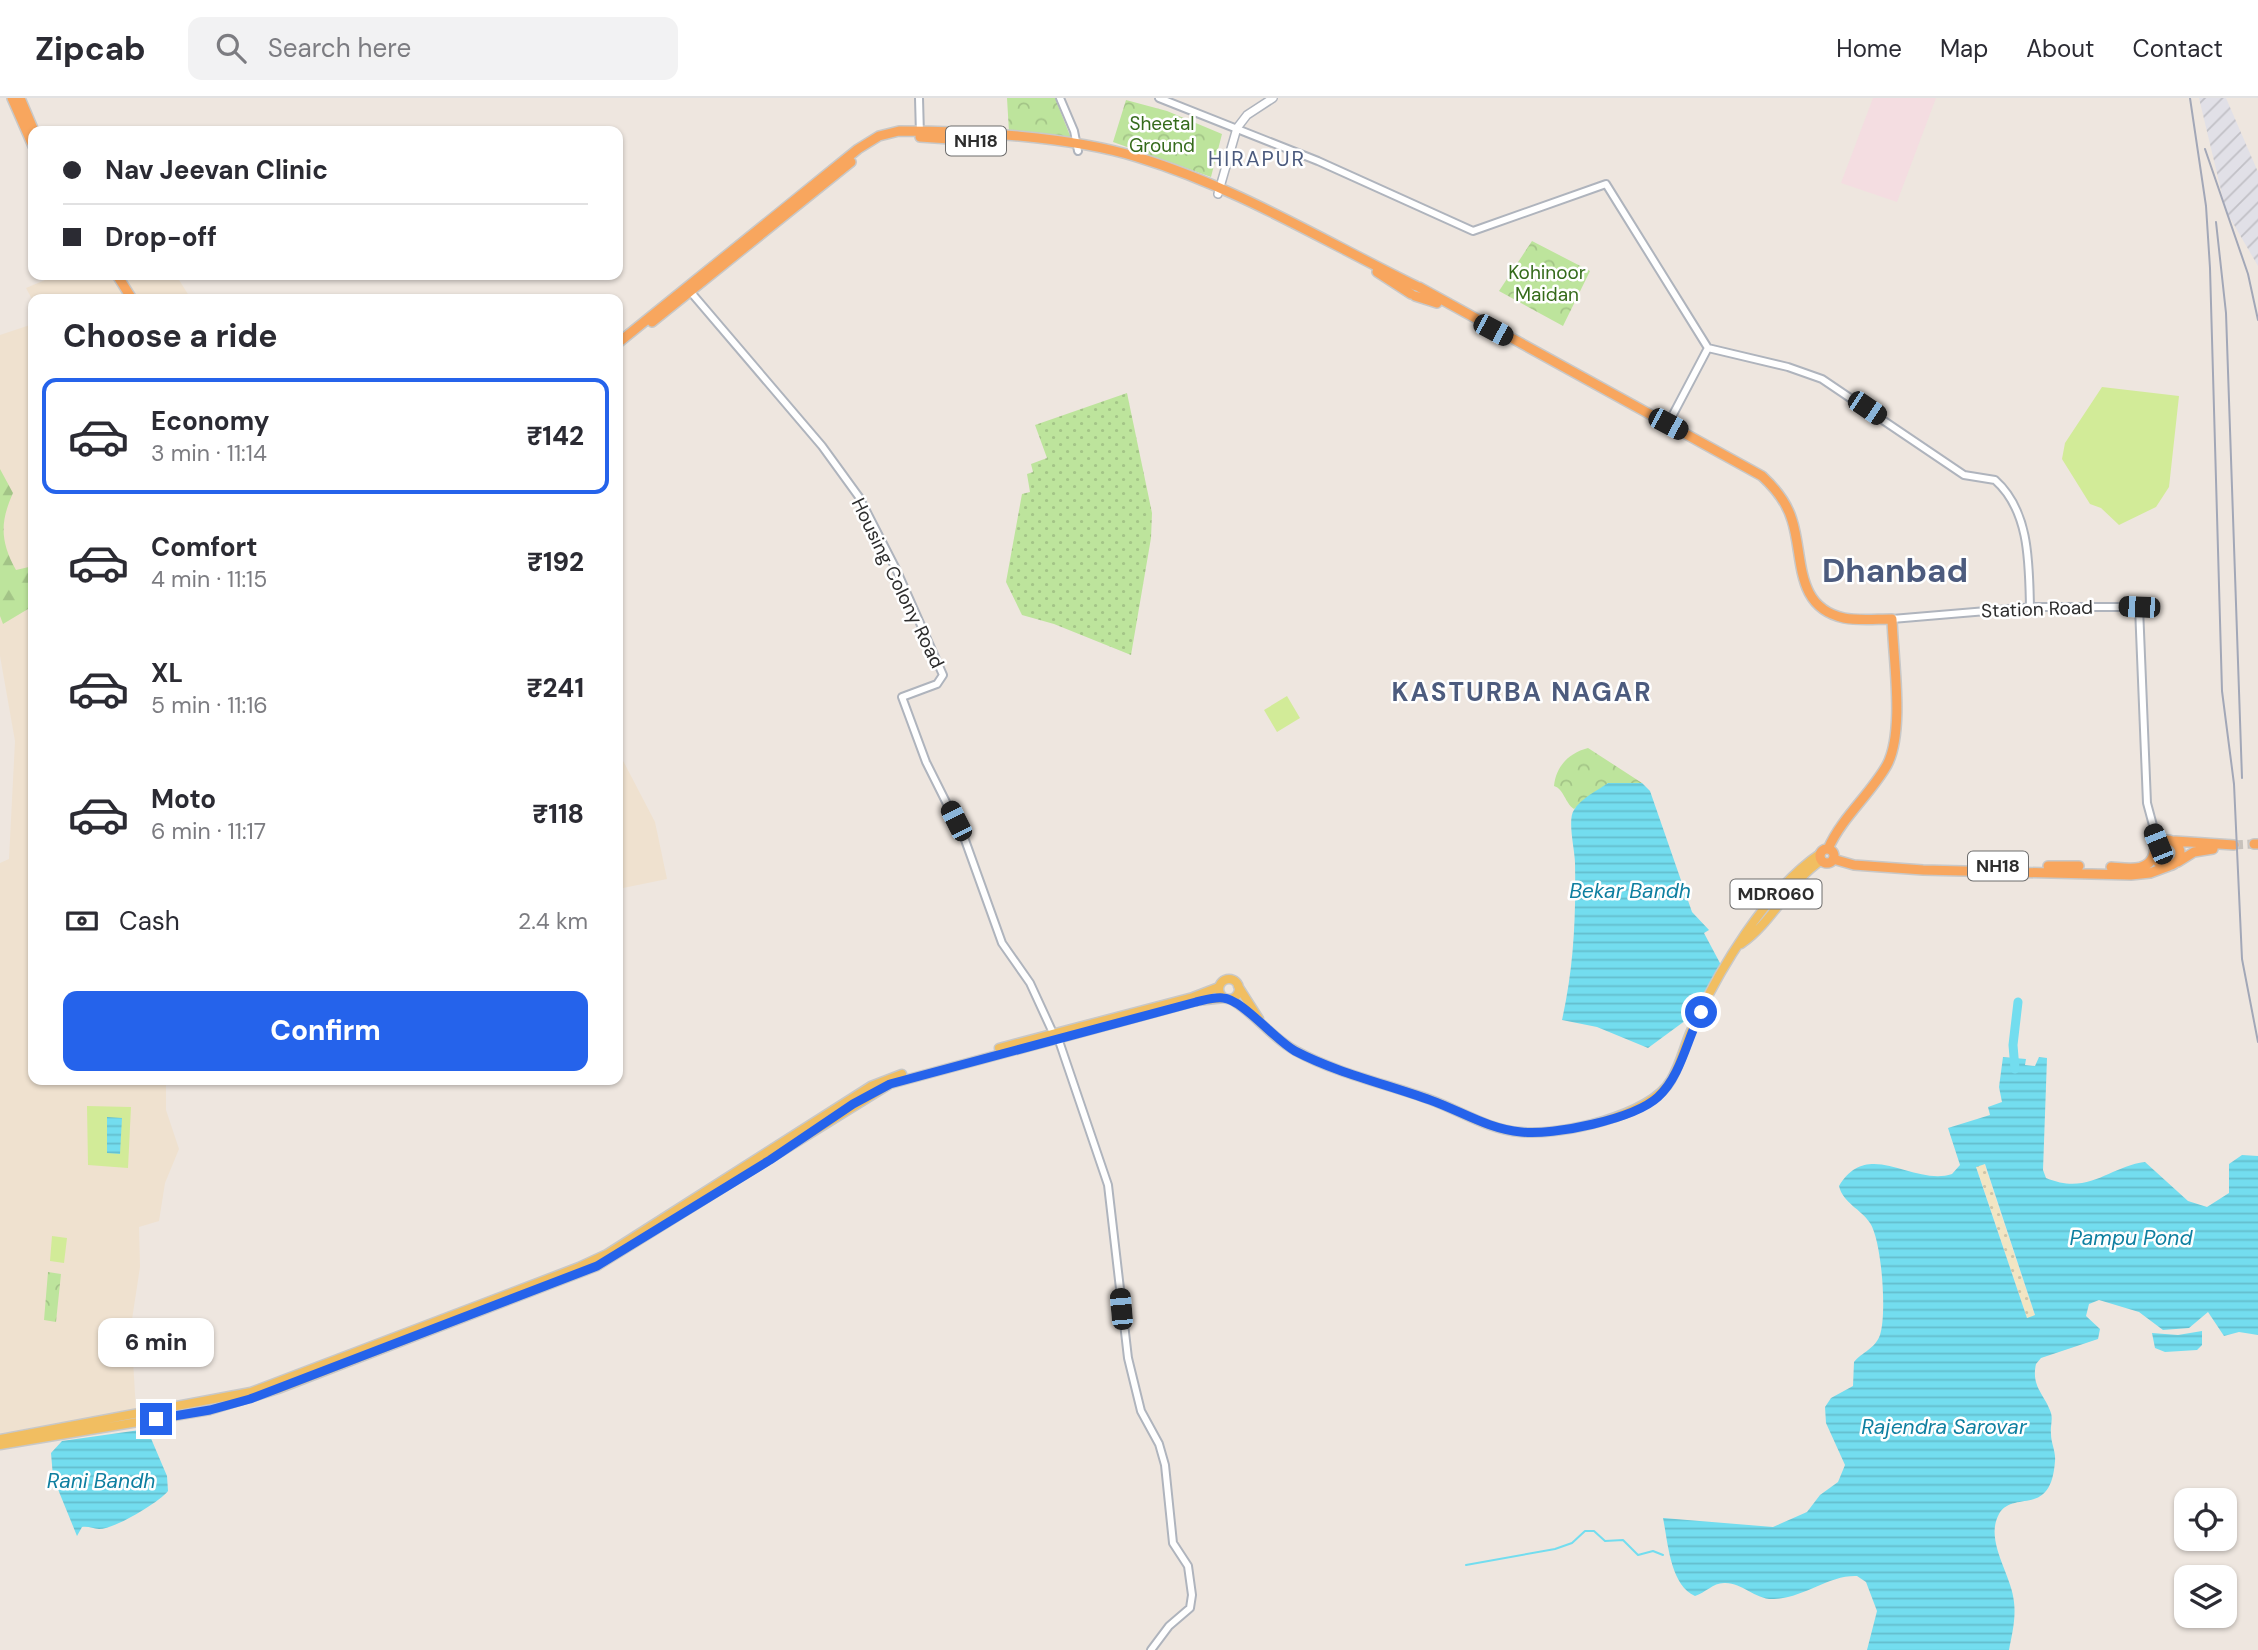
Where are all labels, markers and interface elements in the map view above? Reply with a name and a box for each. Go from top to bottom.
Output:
search box [188,17,678,80]
text: Zipcab [35,27,146,70]
icon: search [212,29,250,67]
text: Search here [268,31,411,65]
text: Home [1836,33,1902,64]
text: Map [1940,33,1988,64]
text: About [2026,33,2095,64]
text: Contact [2133,33,2223,64]
park label: Sheetal Ground [1129,111,1195,158]
road number: NH18 [946,126,1006,156]
district label: HIRAPUR [1208,145,1306,173]
text: Nav Jeevan Clinic [105,153,328,187]
text: Drop-off [105,220,217,254]
park label: Kohinoor Maidan [1508,260,1586,307]
car [1470,311,1517,349]
text: Choose a ride [63,315,278,357]
car [1844,388,1891,428]
text: Economy [151,404,269,438]
icon: car [67,405,130,468]
car [1645,405,1692,443]
text: ₹142 [526,419,584,453]
text: 3 min · 11:14 [151,438,267,468]
street label: Housing Colony Road [846,494,950,672]
text: Comfort [151,530,257,564]
icon: car [67,531,130,594]
text: ₹192 [527,545,584,579]
district label: Dhanbad [1822,549,1968,592]
text: 4 min · 11:15 [151,564,267,594]
street label: Station Road [1981,595,2093,623]
car [2118,596,2161,618]
text: XL [151,656,183,690]
icon: car [67,657,130,720]
text: ₹241 [527,671,584,705]
district label: KASTURBA NAGAR [1391,675,1653,709]
text: 5 min · 11:16 [151,690,268,720]
text: Moto [151,782,216,816]
icon: car [67,783,130,846]
text: ₹118 [532,797,584,831]
car [938,798,975,844]
text: 6 min · 11:17 [151,816,266,846]
car [2141,821,2176,867]
road number: NH18 [1968,852,2028,880]
water label: Bekar Bandh [1569,877,1691,905]
road number: MDR060 [1730,880,1822,908]
icon: cash [63,902,101,940]
text: Cash [119,904,180,938]
text: 2.4 km [518,906,588,936]
button: Confirm [63,991,588,1071]
route start [1685,996,1717,1028]
water label: Pampu Pond [2070,1224,2193,1252]
car [1109,1287,1134,1331]
callout: 6 min [98,1318,214,1366]
text: 6 min [125,1327,187,1357]
route end [140,1403,172,1435]
water label: Rajendra Sarovar [1861,1413,2028,1441]
water label: Rani Bandh [47,1467,155,1495]
map controls [2174,1488,2237,1628]
button: locate [2174,1488,2237,1551]
button: layers [2174,1565,2237,1628]

